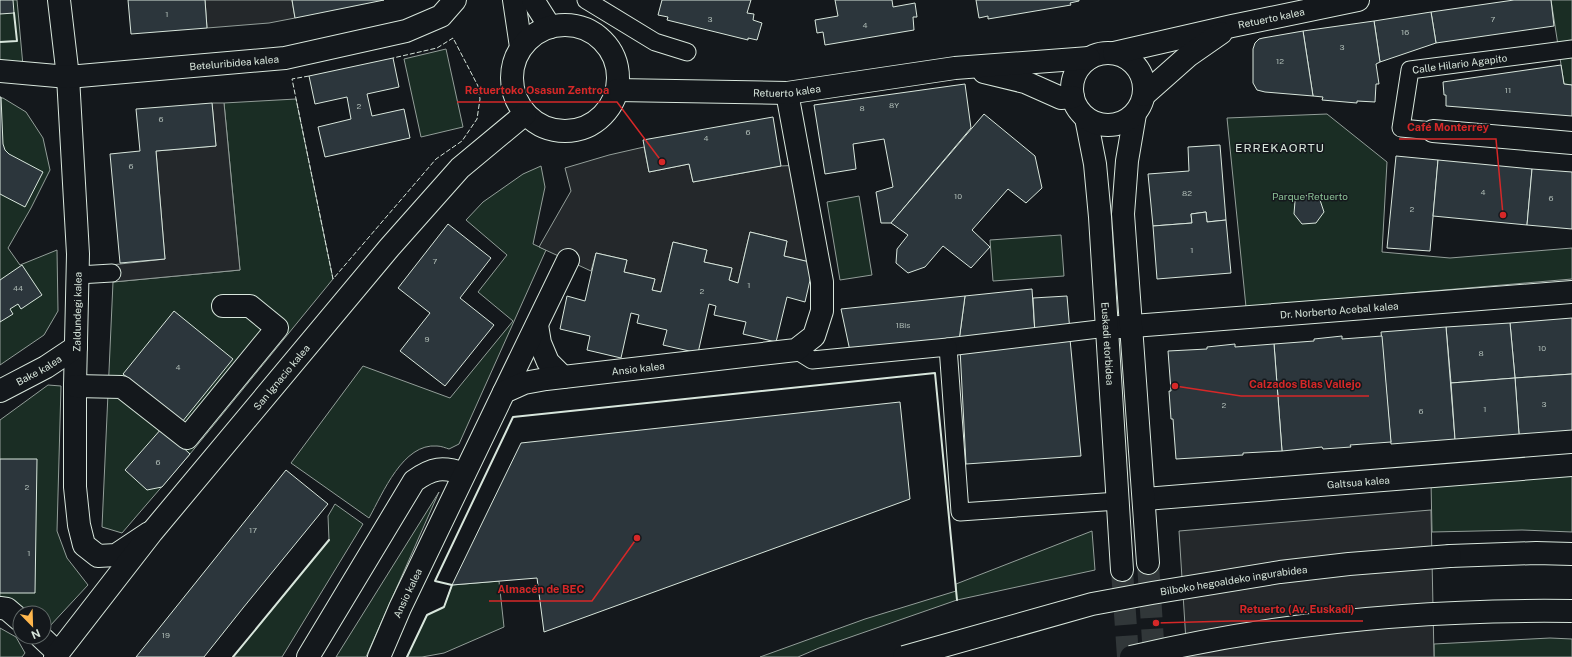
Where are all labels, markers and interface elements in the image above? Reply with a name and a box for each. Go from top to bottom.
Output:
street label: Retuerto kalea [1237,5,1306,31]
house number: 1 [165,9,169,19]
house number: 3 [707,14,713,24]
house number: 7 [1491,14,1496,24]
house number: 4 [862,20,868,30]
house number: 16 [1401,27,1409,37]
house number: 3 [1339,42,1345,52]
street label: Calle Hilario Agapito [1412,51,1508,76]
street label: Beteluribidea kalea [189,53,279,72]
house number: 12 [1276,56,1284,66]
callout: Retuertoko Osasun Zentroa [457,79,617,102]
street label: Retuerto kalea [753,82,821,99]
text: Retuertoko Osasun Zentroa [465,84,609,96]
house number: 11 [1505,85,1511,95]
house number: 8Y [889,100,899,110]
house number: 2 [357,101,362,111]
house number: 8 [859,103,865,113]
house number: 6 [159,114,164,124]
callout: Café Monterrey [1399,116,1496,139]
text: Café Monterrey [1407,121,1490,133]
house number: 6 [746,127,751,137]
house number: 4 [703,133,709,143]
district label: ERREKAORTU [1235,141,1325,155]
house number: 6 [129,161,134,171]
house number: 4 [1480,187,1486,197]
house number: 82 [1182,188,1192,198]
park label: Parque Retuerto [1272,190,1348,202]
house number: 10 [954,191,962,201]
house number: 6 [1549,193,1554,203]
house number: 2 [1410,204,1415,214]
house number: 1 [1190,245,1194,255]
house number: 7 [433,256,438,266]
street label: Zaldundegi kalea [70,272,84,352]
house number: 1 [747,280,751,290]
house number: 44 [13,283,23,293]
house number: 2 [700,286,705,296]
street label: Dr. Norberto Acebal kalea [1280,299,1399,321]
street label: Euskadi etorbidea [1099,302,1116,386]
house number: 1Bis [896,320,910,330]
house number: 9 [425,334,430,344]
street label: San Ignacio kalea [251,342,312,412]
house number: 10 [1538,343,1546,353]
house number: 8 [1478,348,1484,358]
street label: Bake kalea [14,352,64,388]
street label: Ansio kalea [611,359,665,377]
house number: 4 [175,362,181,372]
callout: Calzados Blas Vallejo [1241,373,1369,396]
text: Calzados Blas Vallejo [1249,378,1361,390]
house number: 3 [1541,399,1547,409]
house number: 2 [1222,400,1227,410]
house number: 1 [1483,404,1487,414]
house number: 6 [1419,406,1424,416]
house number: 6 [156,457,161,467]
street label: Galtsua kalea [1326,474,1390,491]
house number: 2 [25,482,30,492]
house number: 17 [249,525,257,535]
house number: 1 [27,548,31,558]
street label: Bilboko hegoaldeko ingurabidea [1159,563,1308,598]
street label: Ansio kalea [391,566,424,620]
callout: Almacén de BEC [489,578,592,601]
text: Almacén de BEC [498,583,585,595]
callout: Retuerto (Av. Euskadi) [1232,598,1363,621]
text: Retuerto (Av. Euskadi) [1239,603,1355,615]
north arrow [12,605,52,645]
text: N [30,627,42,641]
house number: 19 [162,630,170,640]

